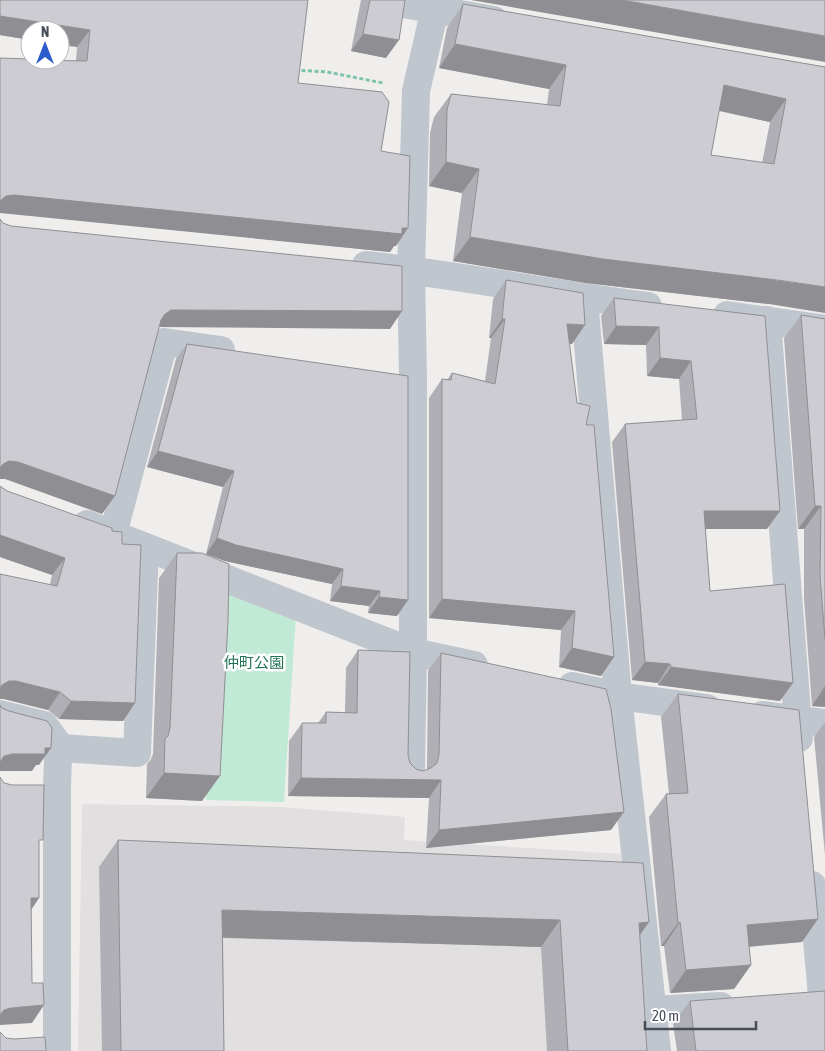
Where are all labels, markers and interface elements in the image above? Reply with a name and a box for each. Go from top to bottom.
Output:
north arrow [20,20,70,70]
text: N [41,24,49,40]
park label: 仲町公園 [224,654,284,671]
scale bar [645,998,756,1030]
text: 20 m [652,1007,679,1024]

